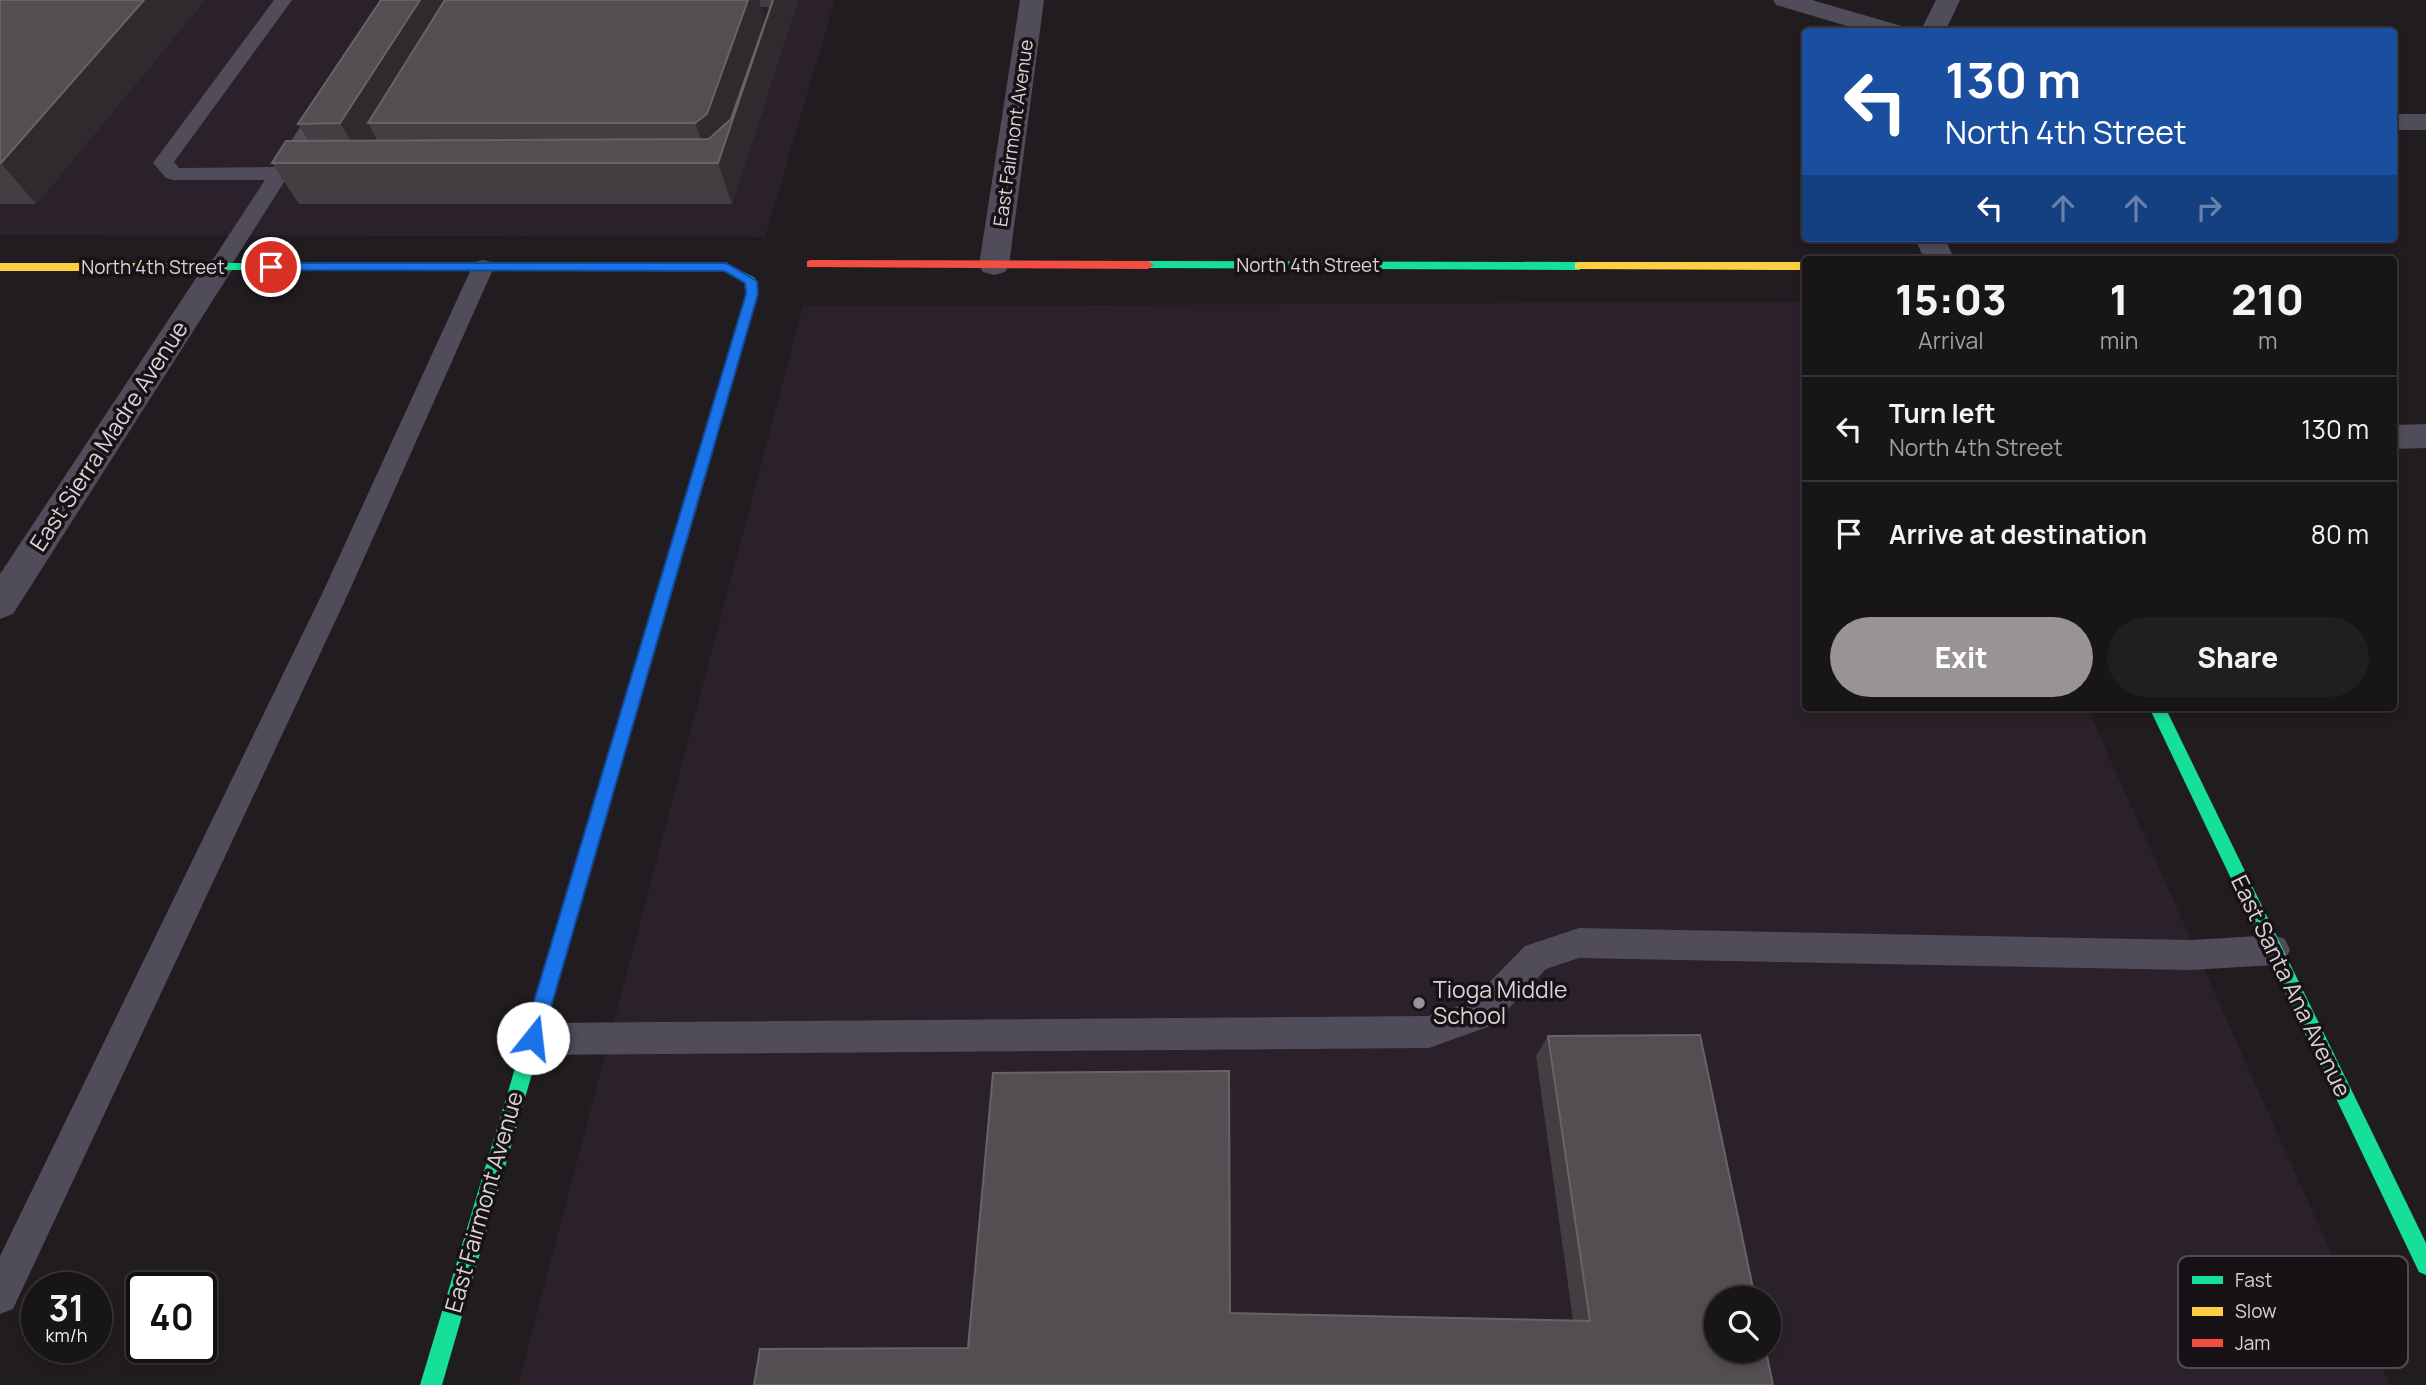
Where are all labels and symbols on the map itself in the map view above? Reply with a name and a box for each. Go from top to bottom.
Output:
street label: East Fairmont Avenue [987,38,1039,228]
pin [241,237,301,297]
street label: North 4th Street [1236,252,1380,278]
street label: North 4th Street [81,254,225,280]
street label: East Sierra Madre Avenue [22,314,195,557]
street label: East Santa Ana Avenue [2224,869,2360,1102]
place label: Tioga Middle School [1433,973,1567,1031]
marker: Tioga Middle School [1411,995,1427,1011]
position arrow [496,1001,570,1075]
street label: East Fairmont Avenue [436,1087,530,1316]
legend [2178,1256,2408,1368]
text: Fast [2235,1267,2272,1293]
speed limit sign: 40 [126,1272,217,1363]
text: Slow [2235,1298,2277,1324]
text: Jam [2235,1330,2270,1356]

